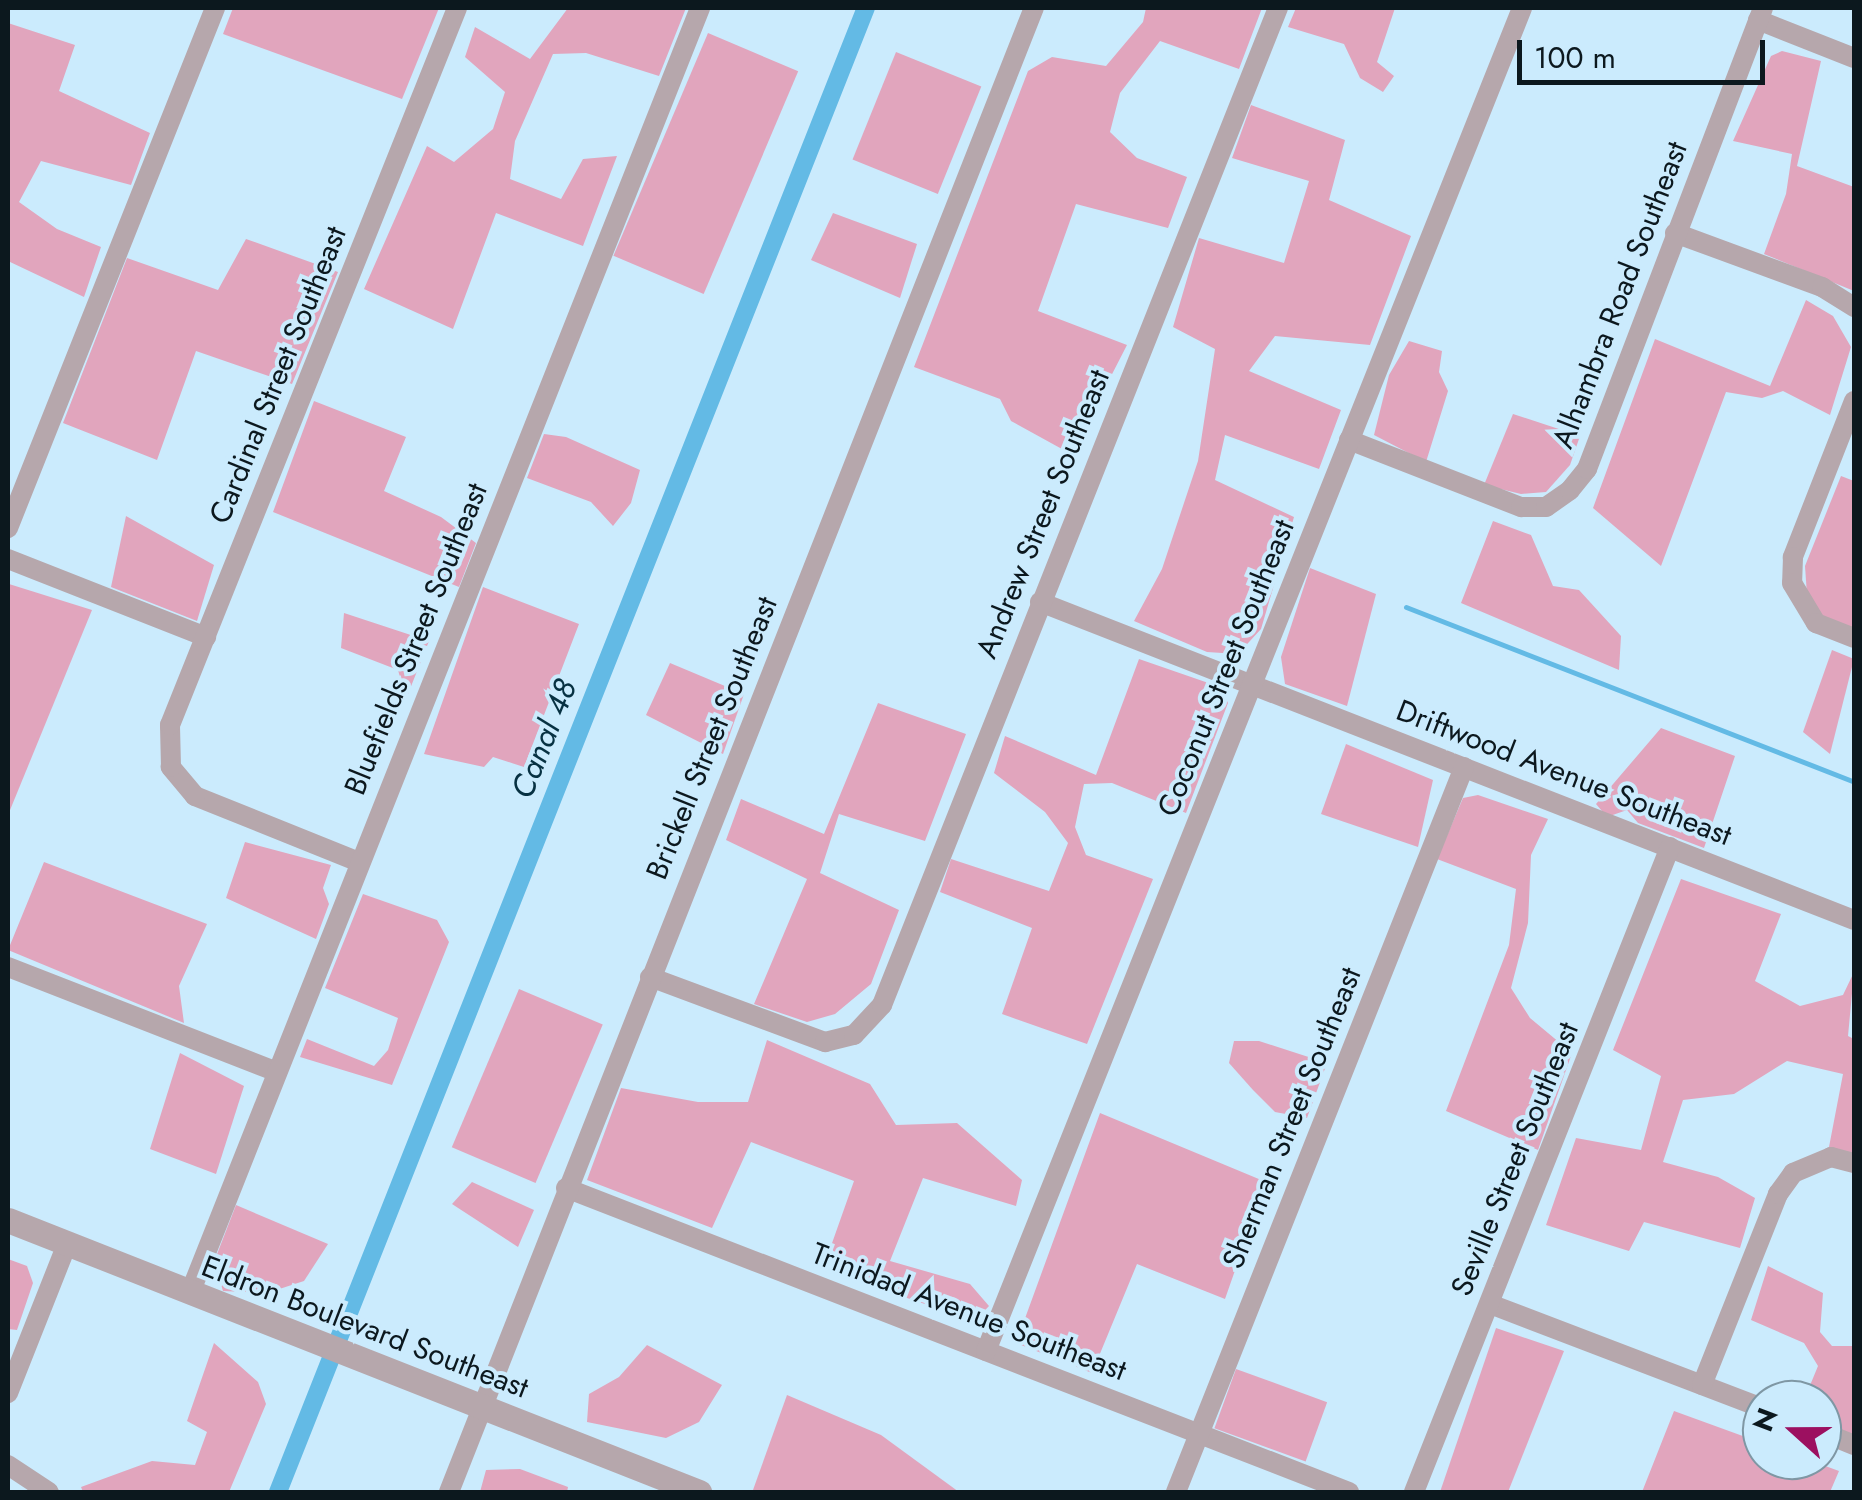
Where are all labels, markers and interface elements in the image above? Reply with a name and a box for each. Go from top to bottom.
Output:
scale bar [1522,20,1770,82]
text: 100 m [1534,36,1616,79]
street label: Alhambra Road Southeast [1545,137,1695,453]
street label: Cardinal Street Southeast [202,221,354,529]
street label: Andrew Street Southeast [969,364,1117,664]
street label: Bluefields Street Southeast [337,478,495,800]
street label: Coconut Street Southeast [1150,514,1302,822]
street label: Brickell Street Southeast [639,592,785,884]
water label: Canal 48 [503,674,585,804]
street label: Driftwood Avenue Southeast [1391,692,1737,854]
street label: Sherman Street Southeast [1215,962,1369,1274]
street label: Seville Street Southeast [1444,1017,1586,1301]
street label: Trinidad Avenue Southeast [807,1235,1131,1389]
street label: Eldron Boulevard Southeast [197,1248,533,1406]
north arrow [1742,1380,1842,1480]
text: N [1742,1402,1789,1438]

